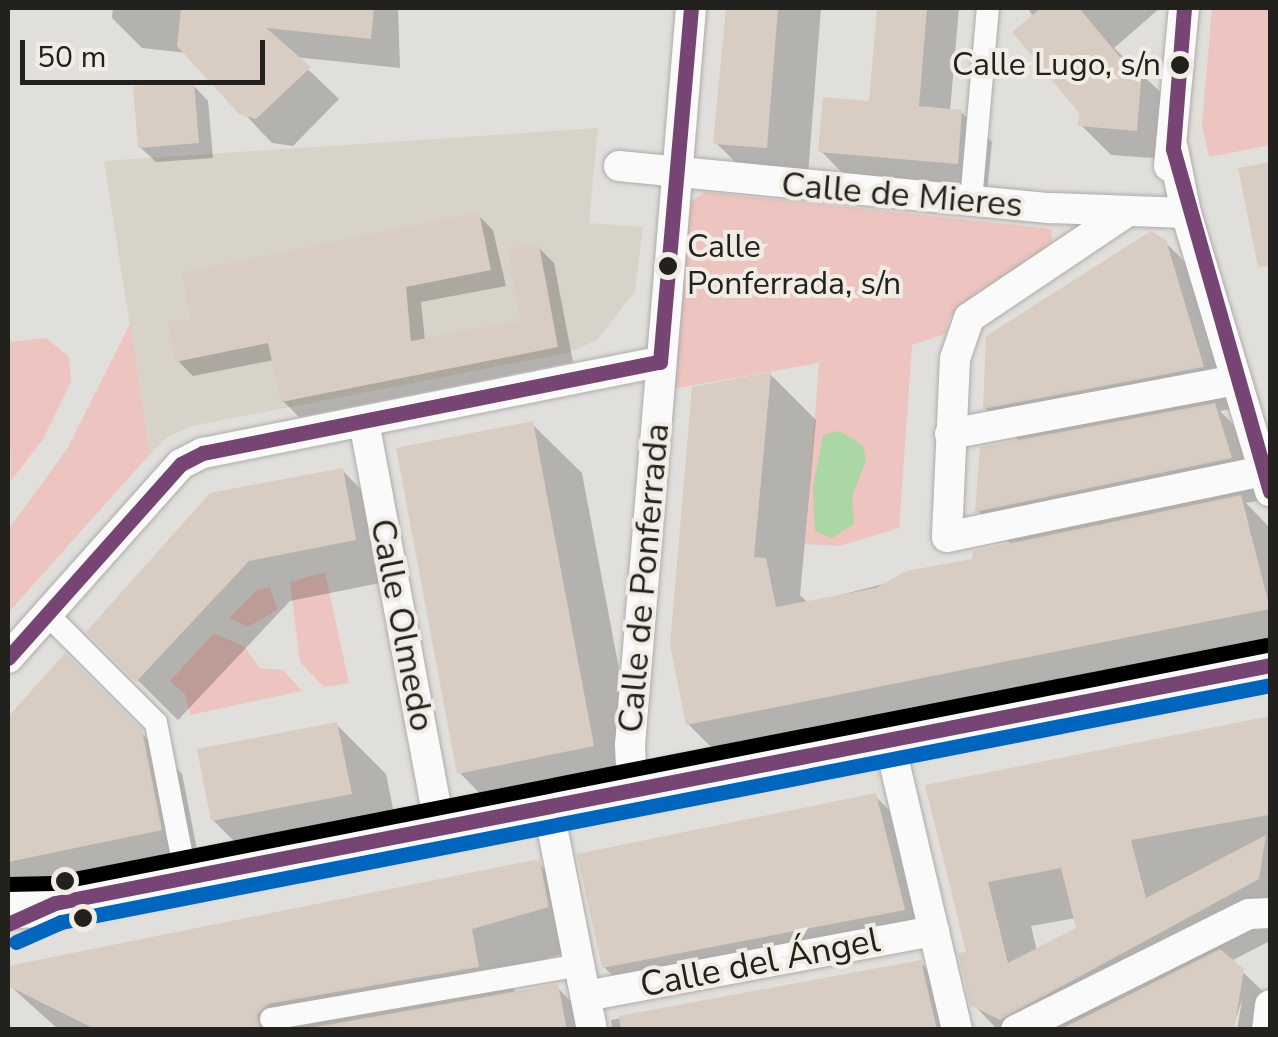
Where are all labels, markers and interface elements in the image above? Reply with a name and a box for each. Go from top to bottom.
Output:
scale bar [25,20,270,82]
text: 50 m [37,37,106,78]
place label: Calle Lugo, s/n [952,46,1161,84]
marker: Calle Lugo, s/n [1170,55,1190,75]
street label: Calle de Mieres [780,164,1024,226]
place label: Calle Ponferrada, s/n [687,229,901,304]
marker: Calle Ponferrada, s/n [658,256,678,276]
street label: Calle de Ponferrada [610,421,678,735]
street label: Calle Olmedo [361,515,443,735]
unlabelled marker [55,871,75,891]
unlabelled marker [73,908,93,928]
street label: Calle del Ángel [637,919,883,1007]

